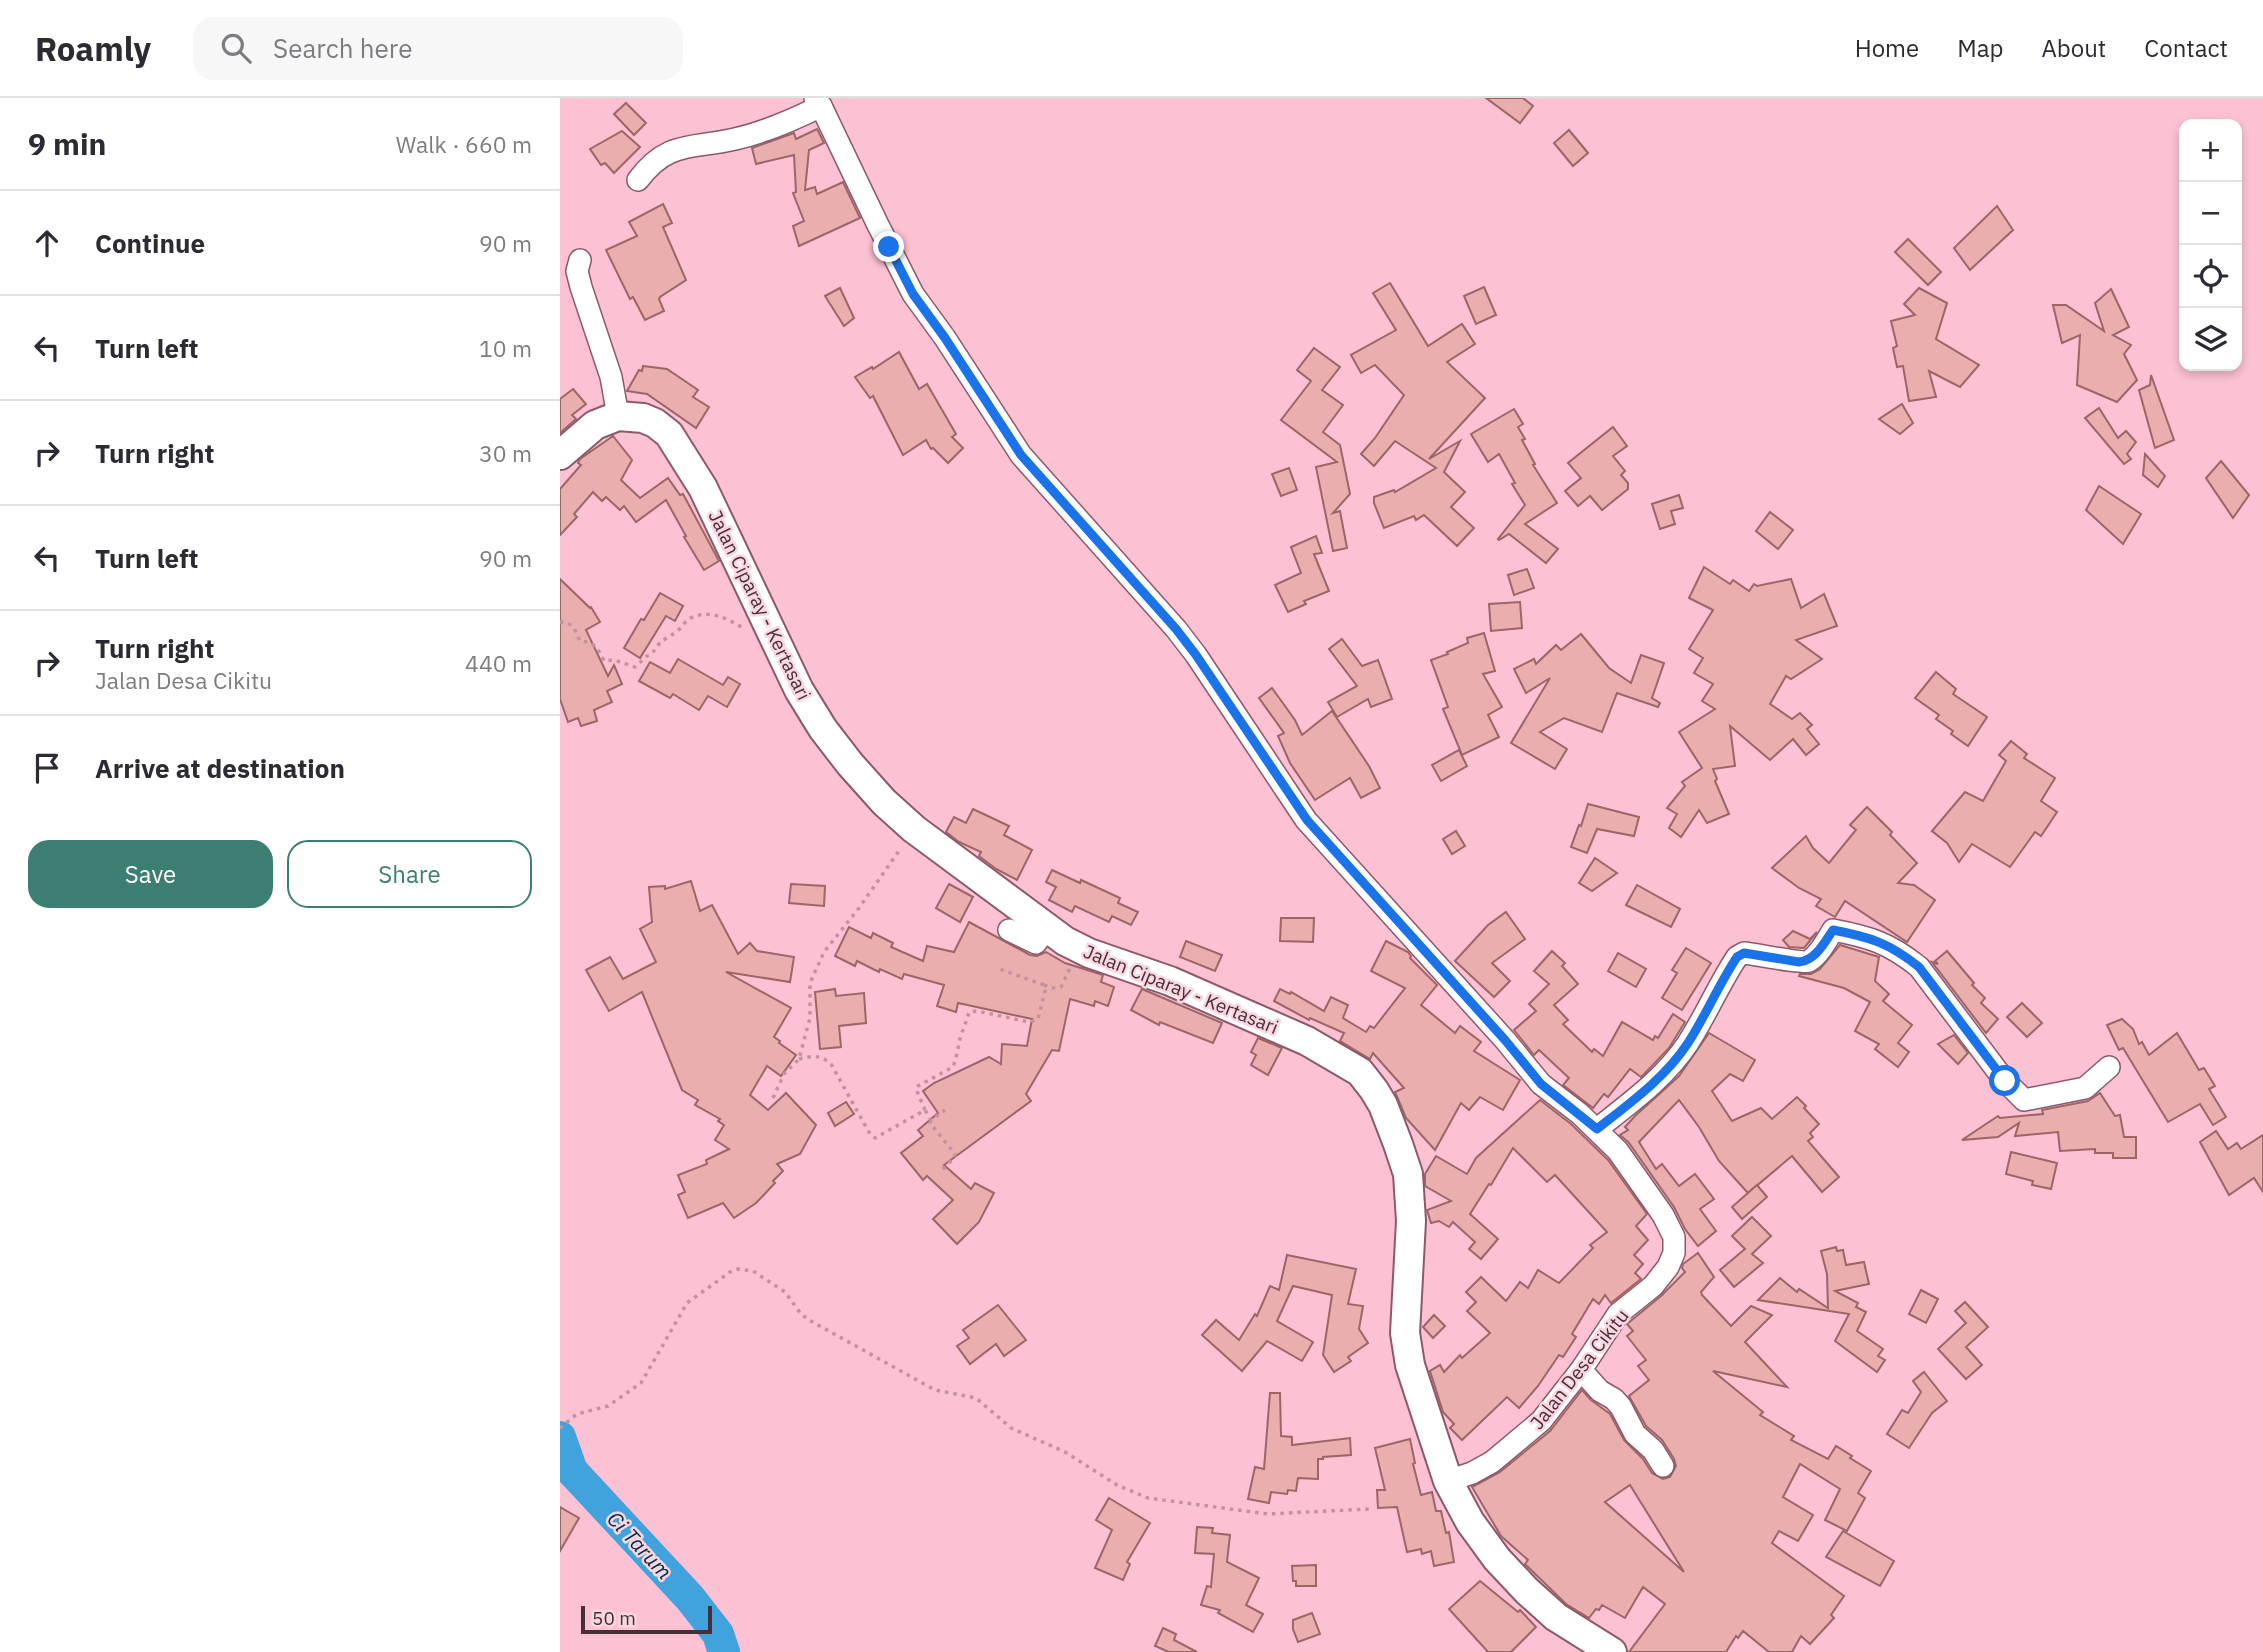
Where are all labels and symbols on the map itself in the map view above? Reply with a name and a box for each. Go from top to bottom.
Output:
route end [873,231,904,262]
street label: Jalan Ciparay - Kertasari [704,506,816,704]
street label: Jalan Ciparay - Kertasari [1080,939,1282,1039]
route start [1989,1065,2020,1096]
street label: Jalan Desa Cikitu [1525,1304,1633,1434]
water label: Ci Tarum [601,1505,679,1585]
scale bar [581,1603,712,1635]

